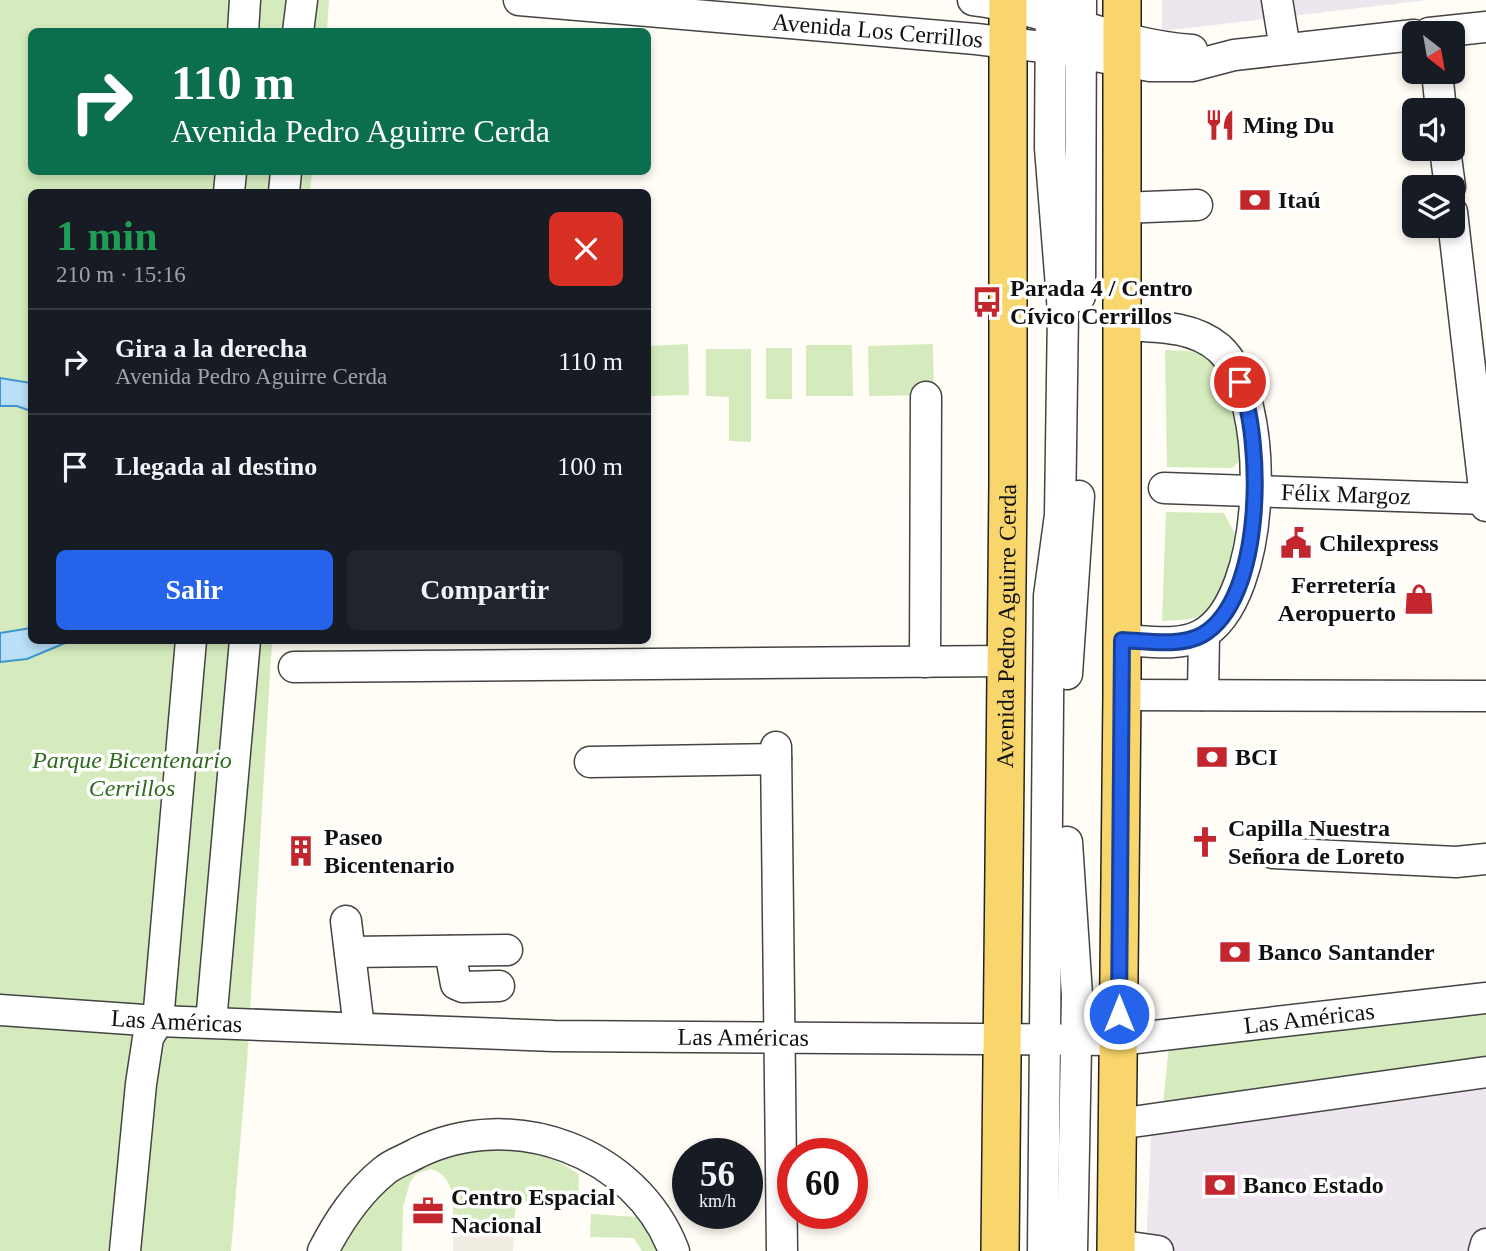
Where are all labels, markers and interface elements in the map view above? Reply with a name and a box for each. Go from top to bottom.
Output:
street label: Avenida Los Cerrillos [771,9,985,53]
north arrow [1402,21,1465,84]
map controls [1402,21,1465,238]
text: 110 m [171,55,295,110]
icon: right [56,56,147,147]
button: sound [1402,98,1465,161]
restaurant icon: Ming Du [1203,108,1237,142]
place label: Ming Du [1243,112,1334,138]
text: Avenida Pedro Aguirre Cerda [171,113,550,149]
button: layers [1402,175,1465,238]
bank icon: Itaú [1238,183,1272,217]
place label: Itaú [1278,187,1321,213]
button: close [549,212,623,286]
text: 1 min [56,213,158,259]
text: 210 m · 15:16 [56,262,186,287]
place label: Parada 4 / Centro Cívico Cerrillos [1010,275,1193,329]
bus stop icon: Parada 4 / Centro Cívico Cerrillos [970,285,1004,319]
text: Gira a la derecha [115,334,307,363]
icon: right [56,343,94,381]
text: 110 m [558,347,623,376]
pin [1210,352,1270,412]
icon: arrive [1221,363,1259,401]
text: Avenida Pedro Aguirre Cerda [115,364,387,389]
icon: arrive [56,448,94,486]
text: Llegada al destino [115,452,317,481]
text: 100 m [557,452,623,481]
street label: Félix Margoz [1281,479,1411,509]
street label: Avenida Pedro Aguirre Cerda [992,483,1021,768]
public building icon: Chilexpress [1279,526,1313,560]
place label: Chilexpress [1319,530,1439,556]
button: Salir [56,550,333,630]
button: Compartir [347,550,623,630]
place label: Ferretería Aeropuerto [1278,572,1396,626]
shop icon: Ferretería Aeropuerto [1402,582,1436,616]
bank icon: BCI [1195,740,1229,774]
place label: BCI [1235,744,1278,770]
park label: Parque Bicentenario Cerrillos [31,747,232,801]
place label: Capilla Nuestra Señora de Loreto [1228,815,1405,869]
place label: Paseo Bicentenario [324,824,455,878]
church icon: Capilla Nuestra Señora de Loreto [1188,825,1222,859]
building icon: Paseo Bicentenario [284,834,318,868]
bank icon: Banco Santander [1218,935,1252,969]
place label: Banco Santander [1258,939,1435,965]
position arrow [1082,977,1156,1051]
street label: Las Américas [1242,998,1376,1039]
street label: Las Américas [110,1005,243,1037]
street label: Las Américas [678,1024,809,1051]
speed limit sign: 60 [777,1138,868,1229]
text: 56 [700,1155,735,1194]
bank icon: Banco Estado [1203,1168,1237,1202]
place label: Banco Estado [1243,1172,1384,1198]
place label: Centro Espacial Nacional [451,1184,616,1238]
text: km/h [699,1191,736,1211]
office icon: Centro Espacial Nacional [411,1194,445,1228]

